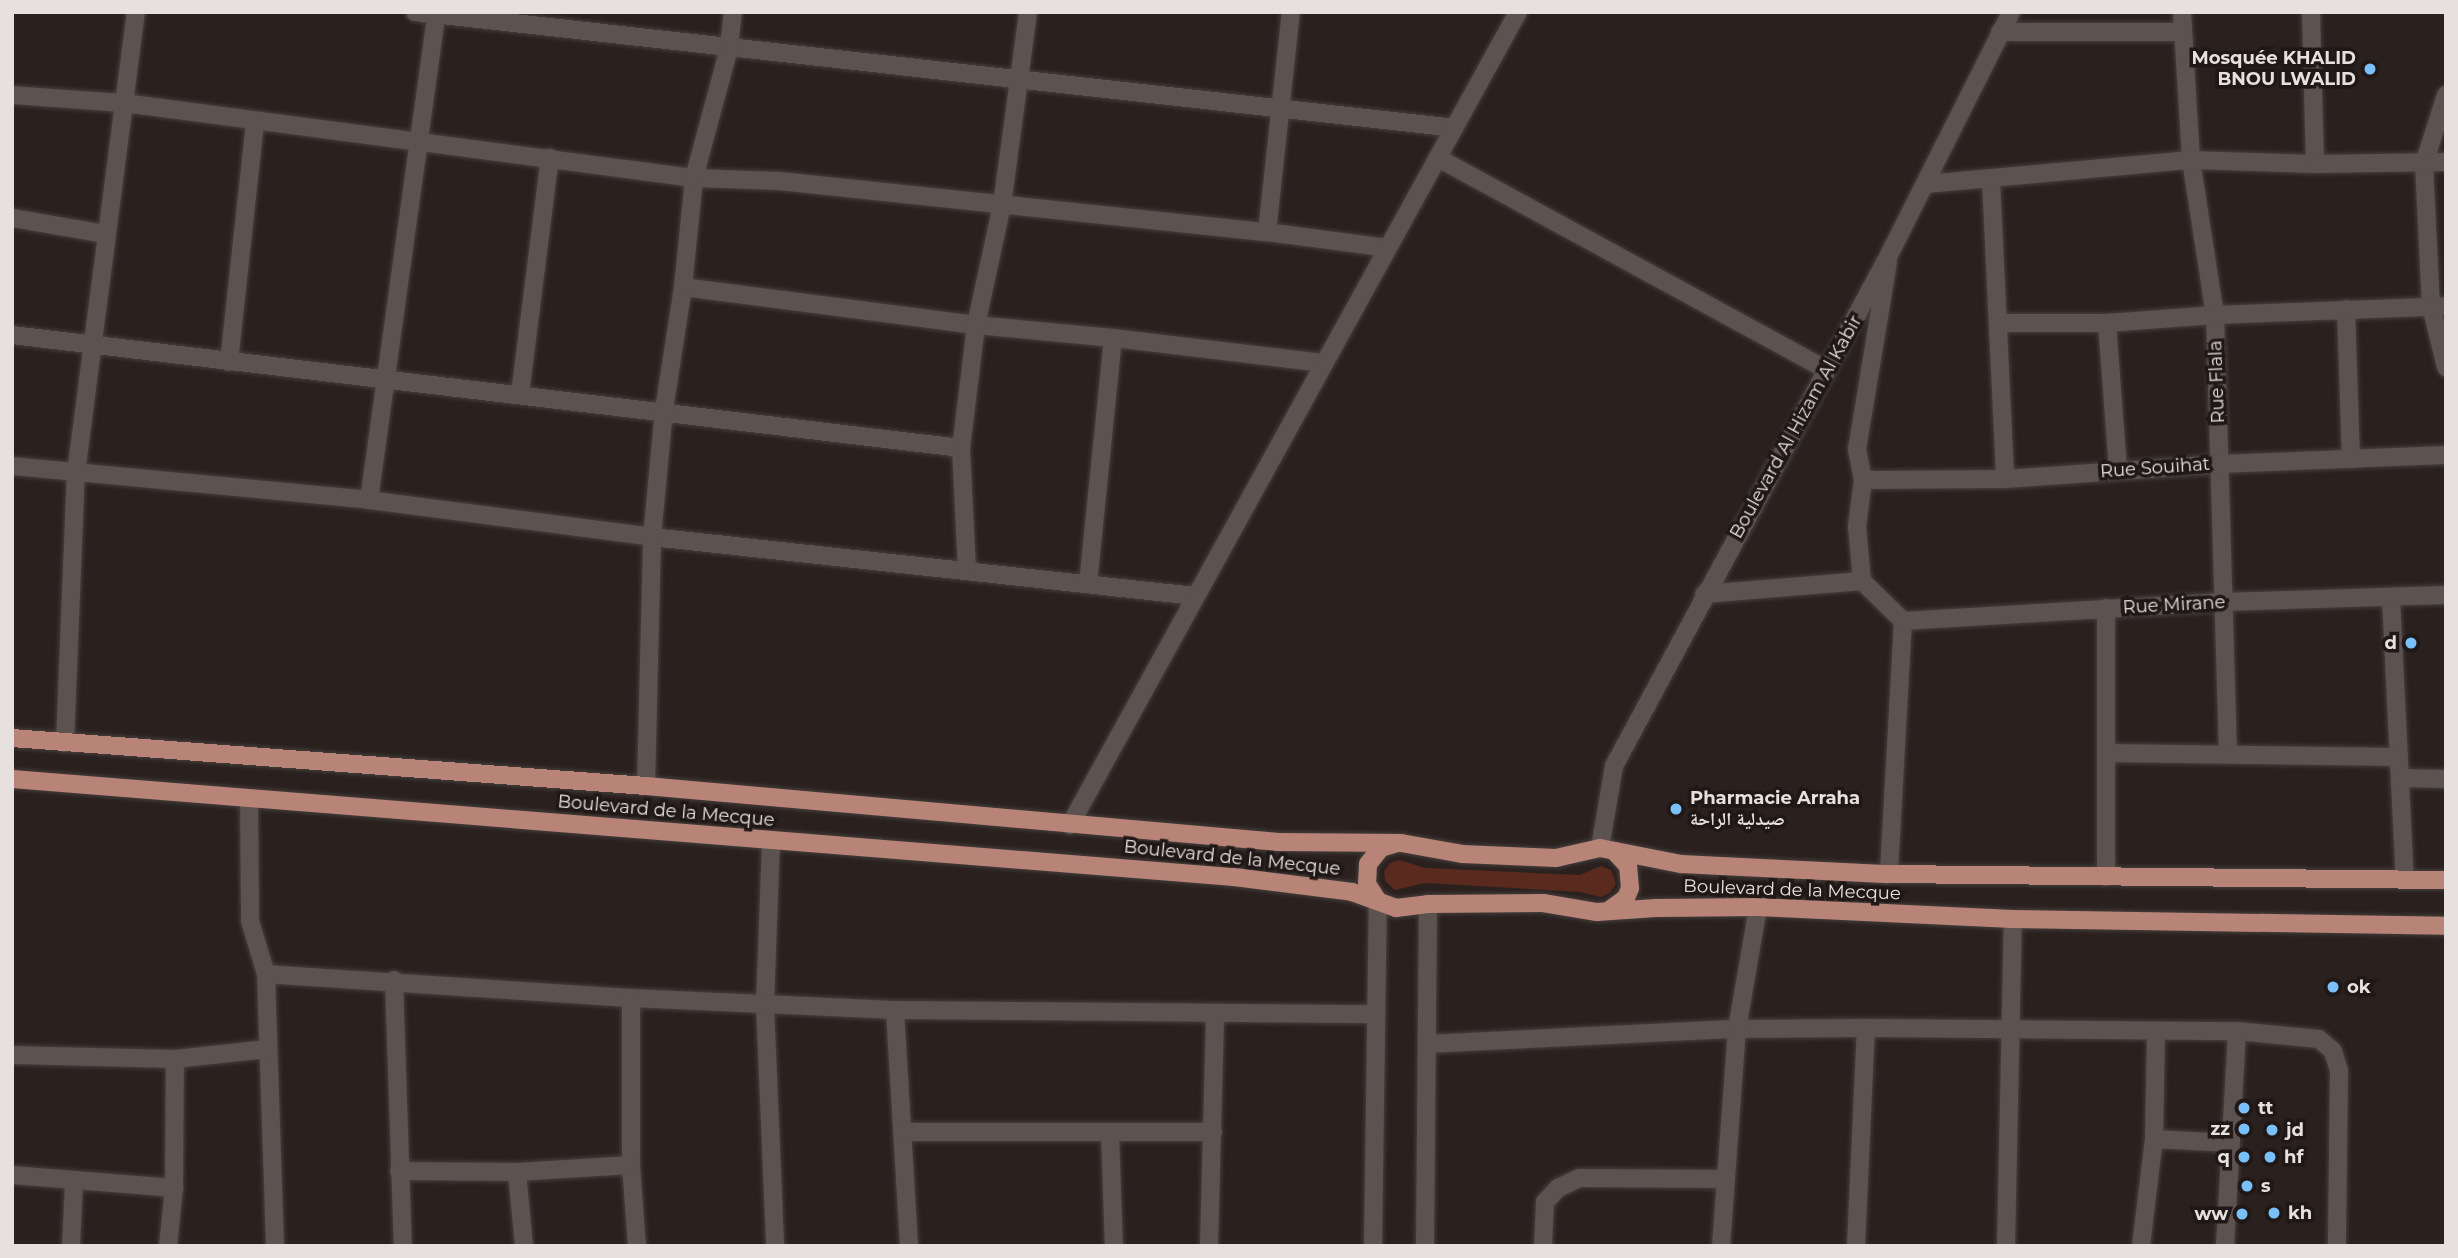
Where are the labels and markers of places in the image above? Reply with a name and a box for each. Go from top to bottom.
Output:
place label: Mosquée KHALID BNOU LWALID [2192,48,2356,90]
marker: Mosquée KHALID BNOU LWALID [2362,61,2378,77]
place label: d [2385,632,2397,654]
marker: d [2403,635,2419,651]
place label: Pharmacie Arraha صيدلية الراحة [1690,788,1860,830]
marker: Pharmacie Arraha صيدلية الراحة [1668,801,1684,817]
place label: ok [2347,976,2371,998]
marker: ok [2325,979,2341,995]
place label: tt [2258,1097,2273,1119]
marker: tt [2236,1100,2252,1116]
place label: zz [2210,1118,2230,1140]
place label: jd [2286,1119,2304,1141]
marker: zz [2236,1121,2252,1137]
marker: jd [2264,1122,2280,1138]
place label: q [2218,1146,2230,1168]
place label: hf [2284,1146,2303,1168]
marker: q [2236,1149,2252,1165]
marker: hf [2262,1149,2278,1165]
place label: s [2261,1175,2271,1197]
marker: s [2239,1178,2255,1194]
place label: kh [2288,1202,2312,1224]
place label: ww [2195,1203,2228,1225]
marker: kh [2266,1205,2282,1221]
marker: ww [2234,1206,2250,1222]

